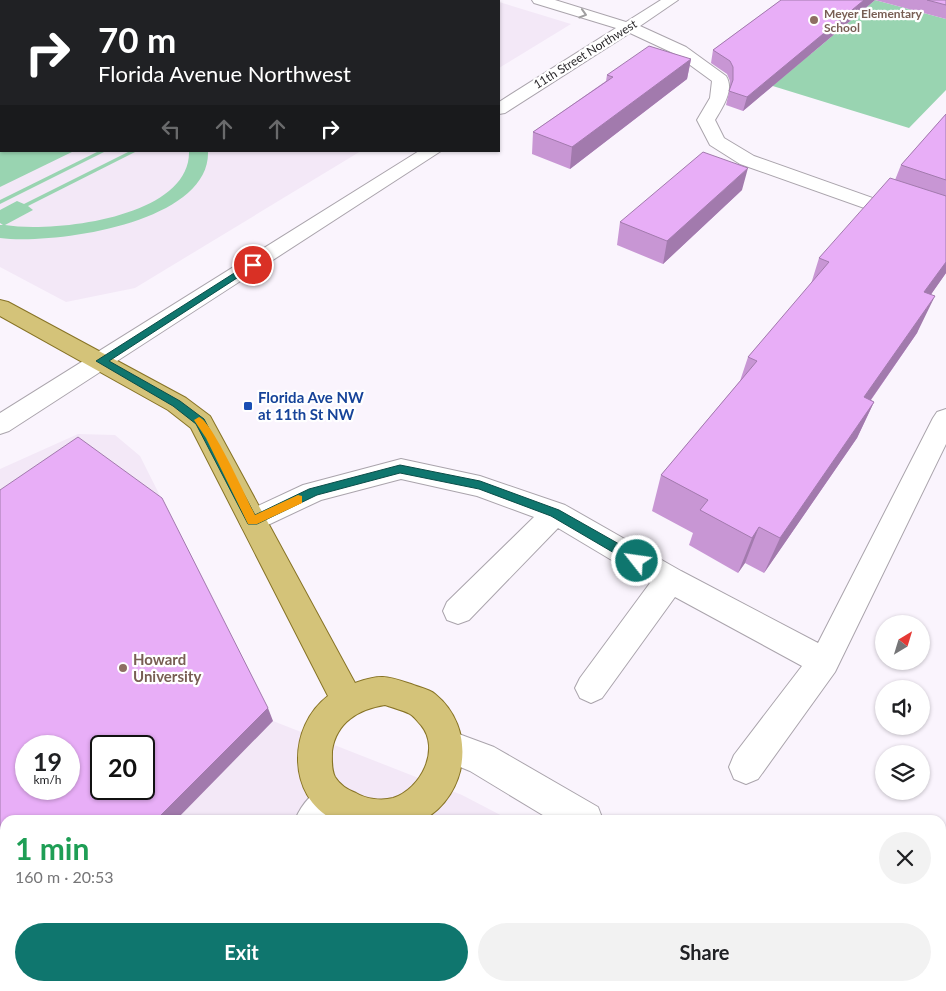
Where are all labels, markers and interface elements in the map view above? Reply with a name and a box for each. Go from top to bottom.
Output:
place label: Meyer Elementary School [824,6,923,35]
one-way arrow [578,8,587,18]
marker: Meyer Elementary School [808,14,820,26]
street label: 11th Street Northwest [531,16,640,92]
text: 70 m [98,18,176,60]
icon: right [15,20,80,85]
text: Florida Avenue Northwest [98,60,351,87]
icon: left [157,115,185,143]
icon: ahead [210,115,238,143]
icon: ahead [263,115,291,143]
icon: right [316,115,344,143]
pin [232,244,274,286]
icon: arrive [239,251,267,279]
place label: Florida Ave NW at 11th St NW [258,388,364,423]
marker: Florida Ave NW at 11th St NW [242,400,254,412]
position arrow [610,534,662,586]
north arrow [875,615,930,670]
map controls [875,615,930,800]
place label: Howard University [133,650,201,685]
marker: Howard University [117,662,129,674]
button: sound [875,680,930,735]
speed limit sign: 20 [90,735,155,800]
button: layers [875,745,930,800]
text: 19 [33,746,62,776]
text: km/h [33,772,62,787]
text: 1 min [15,830,89,866]
button: close [879,832,931,884]
text: 160 m · 20:53 [15,867,114,886]
button: Exit [15,923,468,981]
button: Share [478,923,931,981]

